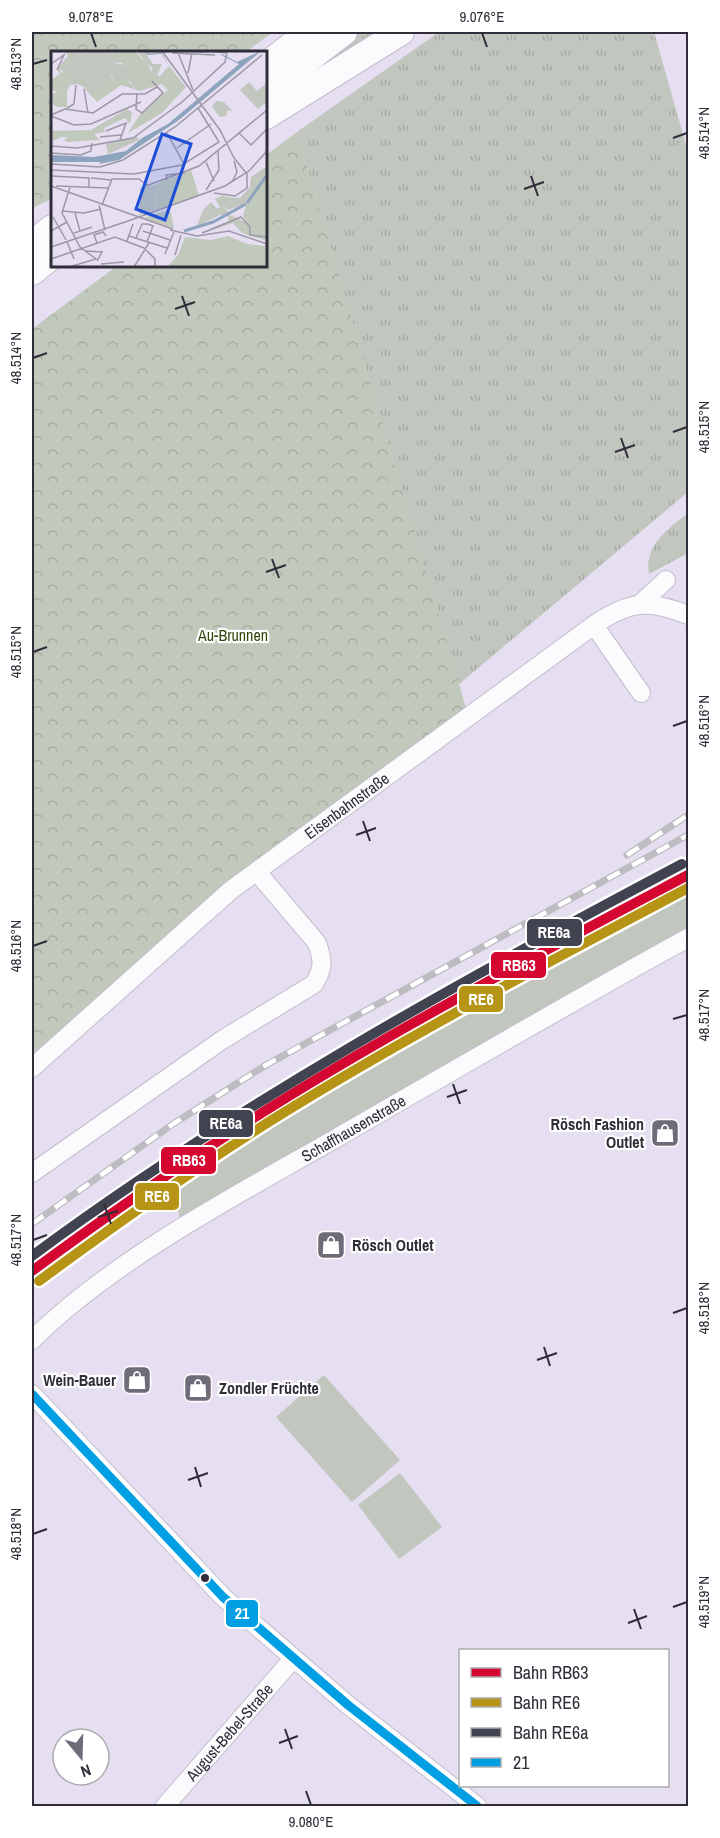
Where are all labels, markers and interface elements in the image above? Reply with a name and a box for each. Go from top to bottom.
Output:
text: 9.078°E [69,6,114,27]
text: 9.076°E [460,6,505,27]
text: 48.513°N [5,38,26,90]
inset map [51,51,267,267]
text: 48.514°N [693,107,714,159]
text: 48.514°N [5,332,26,384]
text: 48.515°N [693,401,714,453]
park label: Au-Brunnen [197,624,268,646]
text: 48.515°N [5,626,26,678]
text: 48.516°N [693,695,714,747]
street label: Eisenbahnstraße [300,767,393,844]
line badge: RE6a [526,918,583,947]
text: 48.516°N [5,920,26,972]
text: RE6a [538,921,571,943]
line badge: RB63 [490,951,547,979]
text: RB63 [502,954,536,976]
line badge: RE6 [458,985,504,1013]
text: RE6 [468,988,494,1010]
text: 48.517°N [693,989,714,1041]
street label: Schaffhausenstraße [297,1089,410,1167]
line badge: RE6a [198,1109,254,1138]
text: RE6a [210,1112,243,1134]
place label: Rösch Fashion Outlet [551,1113,645,1153]
shop icon: Rösch Fashion Outlet [649,1117,681,1149]
line badge: RB63 [160,1146,217,1175]
text: RB63 [172,1149,206,1171]
line badge: RE6 [134,1182,180,1211]
text: RE6 [144,1185,170,1207]
text: 48.517°N [5,1214,26,1266]
shop icon: Rösch Outlet [315,1229,347,1261]
place label: Rösch Outlet [352,1234,434,1256]
text: 48.518°N [693,1282,714,1334]
shop icon: Wein-Bauer [121,1364,153,1396]
place label: Wein-Bauer [43,1369,117,1391]
shop icon: Zondler Früchte [182,1372,214,1404]
place label: Zondler Früchte [219,1377,319,1399]
text: 48.518°N [5,1508,26,1560]
unlabelled marker [199,1572,211,1584]
text: 48.519°N [693,1576,714,1628]
line badge: 21 [225,1599,259,1628]
text: 21 [235,1602,250,1624]
legend [459,1649,669,1787]
text: Bahn RB63 [513,1660,589,1685]
street label: August-Bebel-Straße [180,1679,278,1786]
text: Bahn RE6 [513,1690,580,1715]
text: Bahn RE6a [513,1720,589,1745]
north arrow [51,1727,111,1787]
text: 21 [513,1750,530,1775]
text: N [78,1759,94,1783]
text: 9.080°E [289,1811,334,1832]

